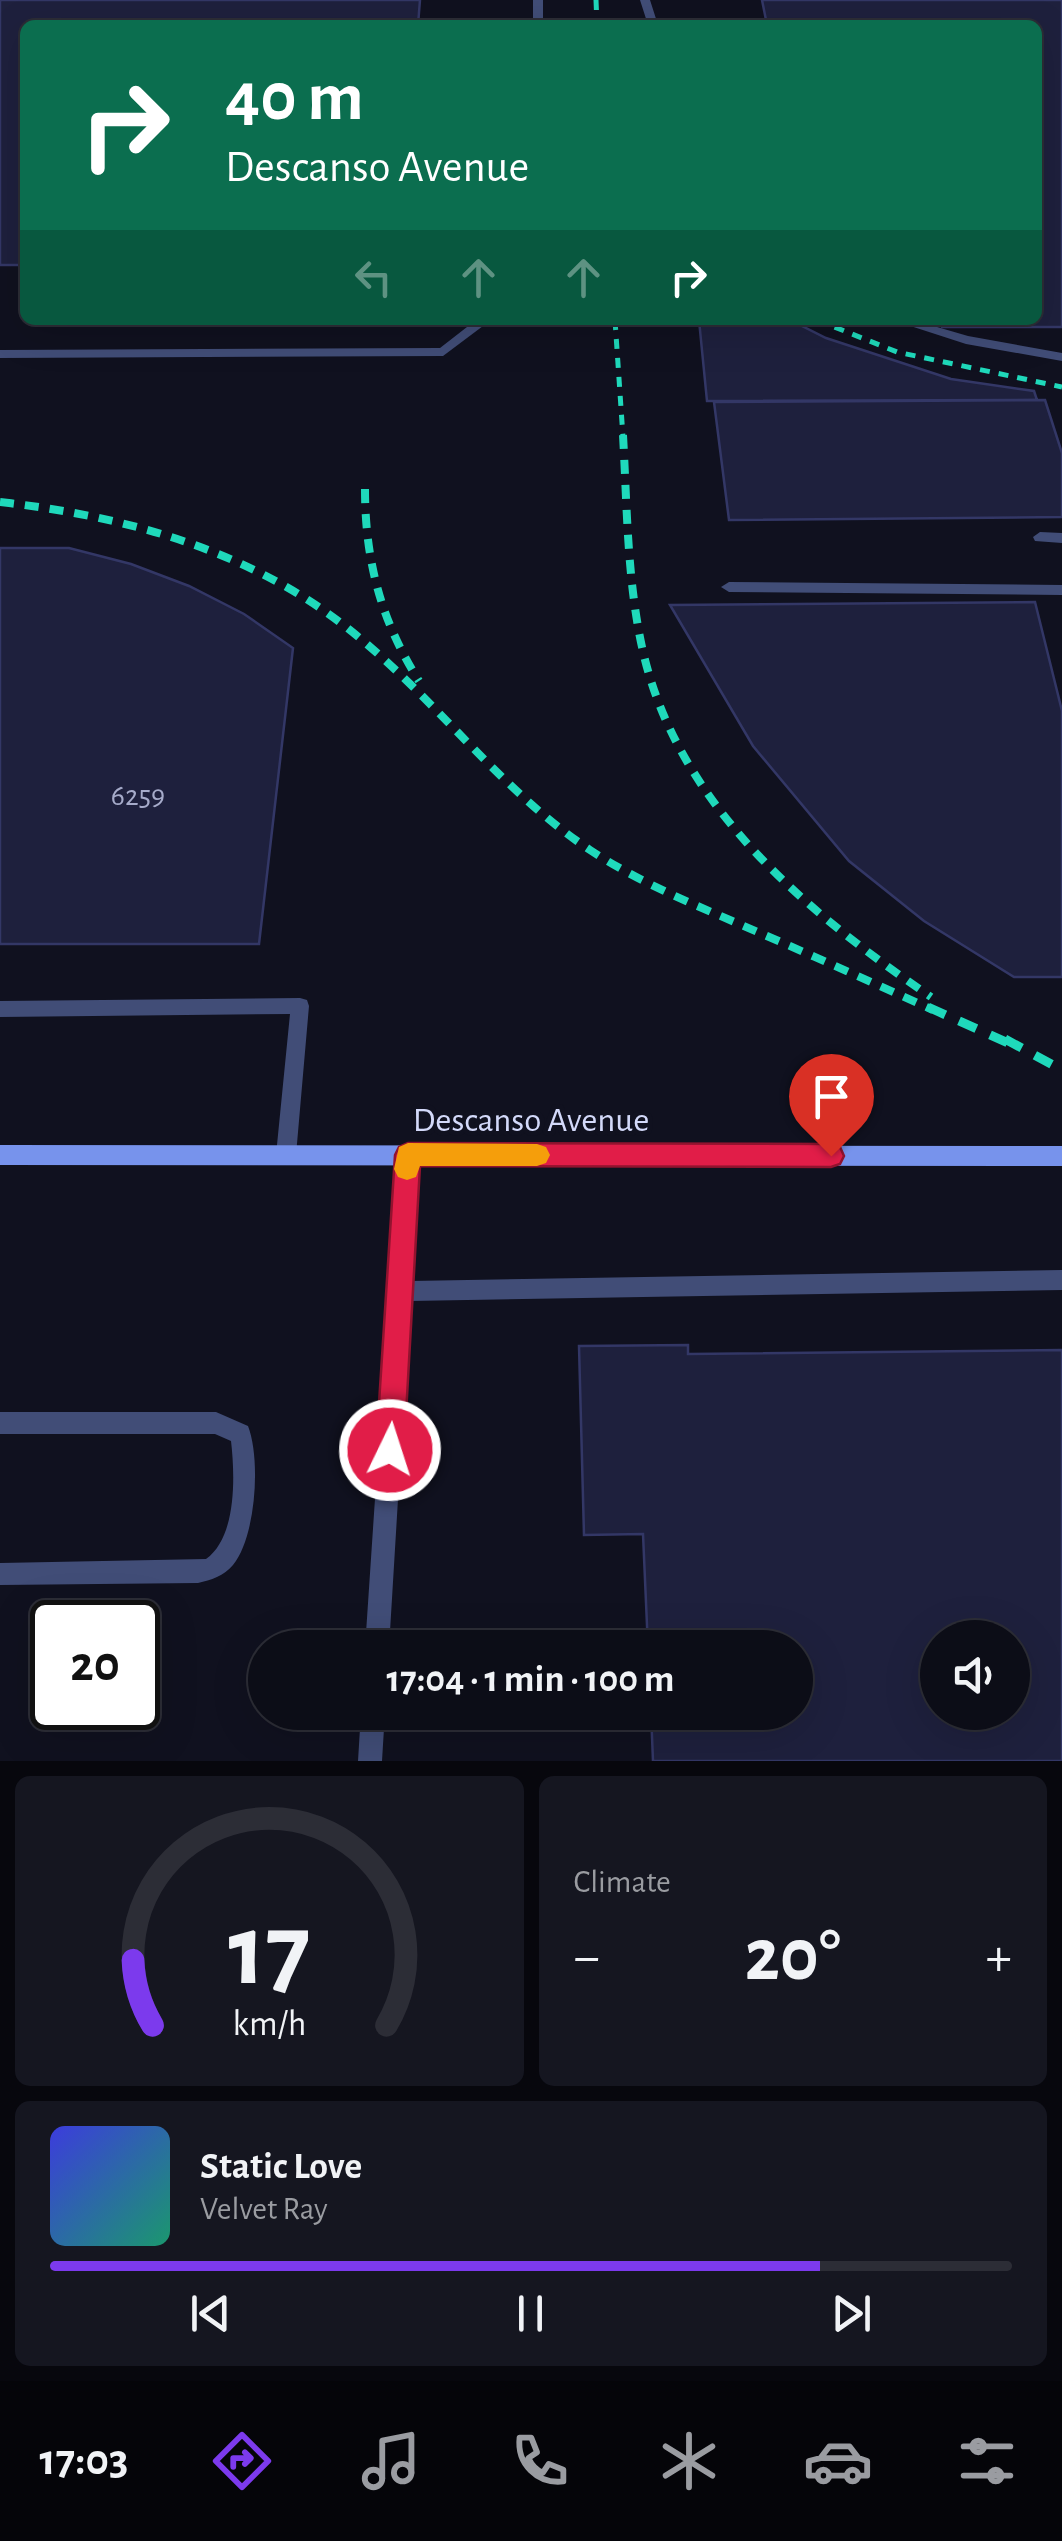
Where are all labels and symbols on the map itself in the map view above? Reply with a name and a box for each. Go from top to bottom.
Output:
house number: 6259 [111,781,165,811]
pin [789,1054,874,1157]
street label: Descanso Avenue [413,1103,649,1138]
position arrow [338,1398,442,1502]
speed limit sign: 20 [30,1600,160,1730]

